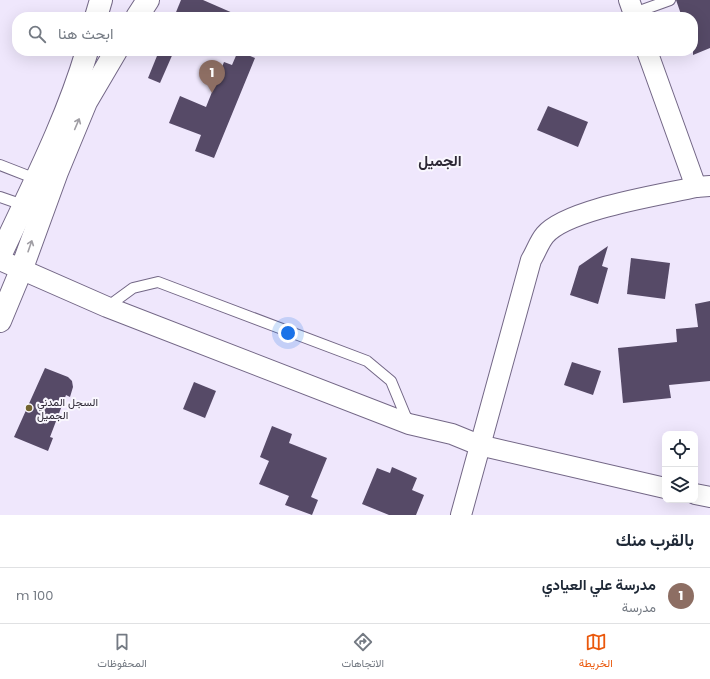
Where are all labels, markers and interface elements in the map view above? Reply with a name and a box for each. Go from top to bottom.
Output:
search box [12,12,698,56]
icon: search [26,23,48,45]
text: ابحث هنا [58,23,113,44]
pin: 1 [199,60,225,93]
one-way arrow [73,119,81,131]
district label: الجميل [418,150,462,171]
one-way arrow [27,240,35,252]
your location [278,323,298,343]
place label: السجل المدني الجميل [37,394,98,423]
marker: السجل المدني الجميل [24,403,34,413]
map controls [662,431,698,503]
button: locate [662,431,698,467]
button: layers [662,467,698,503]
text: بالقرب منك [616,528,694,552]
text: مدرسة علي العيادي [542,574,656,595]
text: 100 m [16,586,53,605]
text: 1 [679,586,683,605]
text: مدرسة [622,598,656,617]
tab: المحفوظات [97,631,147,673]
tab: الاتجاهات [341,631,384,673]
tab: الخريطة [579,631,613,673]

